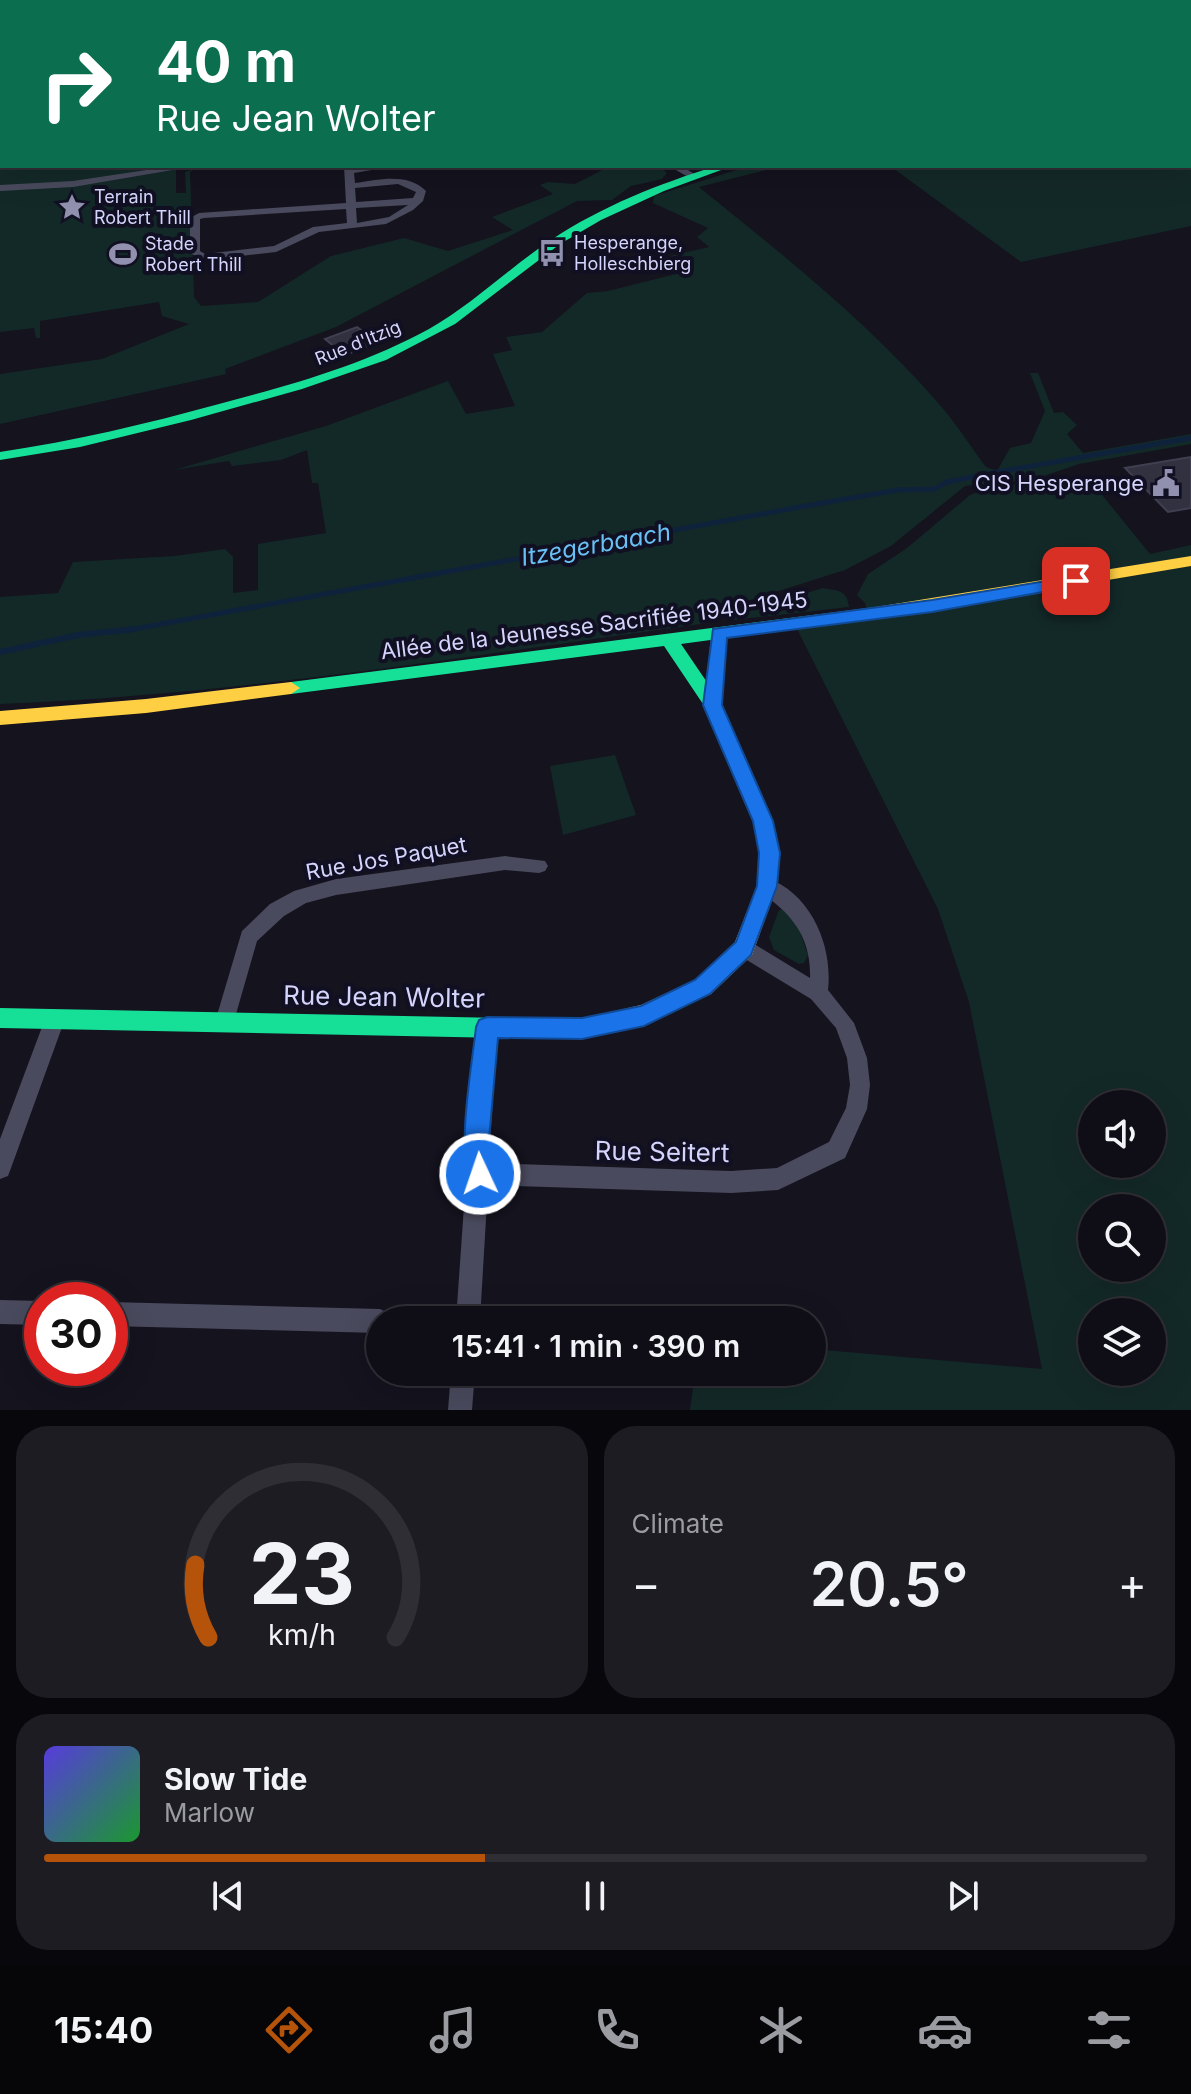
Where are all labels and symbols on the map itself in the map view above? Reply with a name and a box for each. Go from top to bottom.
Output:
place label: Terrain Robert Thill [94,186,191,228]
place icon: Terrain Robert Thill [57,192,87,222]
place label: Hesperange, Holleschbierg [574,232,691,274]
place label: Stade Robert Thill [145,233,242,275]
bus stop icon: Hesperange, Holleschbierg [537,238,567,268]
sports icon: Stade Robert Thill [108,239,138,269]
street label: Rue d'Itzig [312,316,404,369]
public building icon: CIS Hesperange [1151,468,1181,498]
place label: CIS Hesperange [975,470,1144,496]
water label: Itzegerbaach [519,517,673,572]
pin [1042,547,1110,615]
street label: Allée de la Jeunesse Sacrifiée 1940-1945 [379,586,809,664]
street label: Rue Jos Paquet [304,831,468,885]
street label: Rue Jean Wolter [283,979,485,1014]
position arrow [438,1132,522,1216]
street label: Rue Seitert [594,1135,730,1168]
speed limit sign: 30 [24,1282,128,1386]

